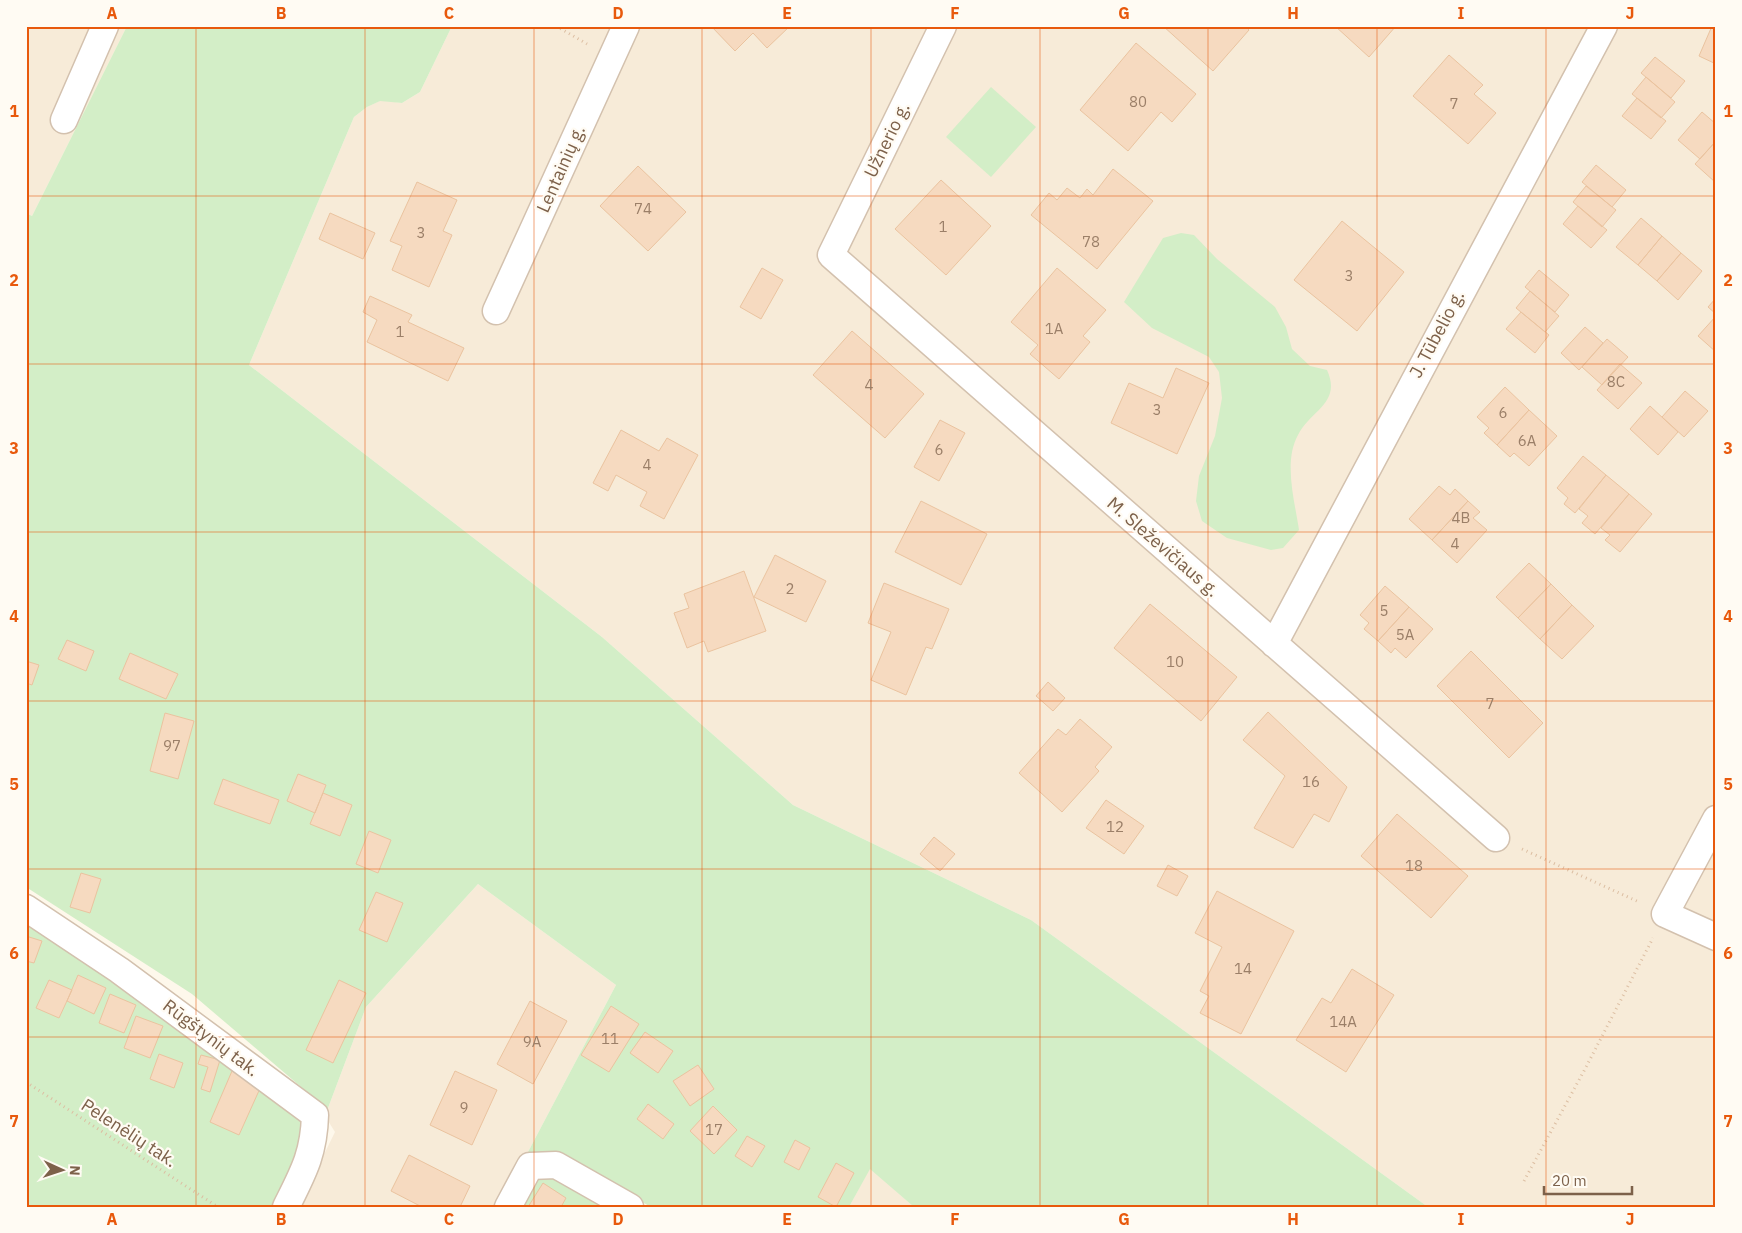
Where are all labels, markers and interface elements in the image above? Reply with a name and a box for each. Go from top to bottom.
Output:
text: A [107,3,118,23]
text: B [276,3,287,23]
text: C [444,3,454,23]
text: D [612,3,624,23]
text: E [782,3,792,23]
text: F [950,3,960,23]
text: G [1118,3,1130,23]
text: H [1287,3,1299,23]
text: I [1458,3,1465,23]
text: J [1626,3,1634,23]
house number: 80 [1129,92,1147,111]
house number: 7 [1449,94,1459,113]
street label: Užnerio g. [859,98,915,181]
text: 1 [9,101,19,121]
text: 1 [1723,101,1733,121]
street label: Lentainių g. [531,122,590,216]
house number: 74 [634,199,652,218]
house number: 1 [938,217,948,236]
house number: 3 [416,223,426,242]
house number: 78 [1082,232,1100,251]
house number: 3 [1344,266,1354,285]
text: 2 [9,270,19,290]
text: 2 [1723,270,1733,290]
street label: J. Tūbelio g. [1404,286,1469,382]
house number: 1A [1045,319,1064,338]
house number: 1 [395,322,405,341]
house number: 8C [1607,372,1625,391]
house number: 4 [864,375,874,394]
house number: 3 [1152,400,1162,419]
house number: 6 [1498,403,1508,422]
house number: 6A [1518,431,1537,450]
text: 3 [9,438,19,458]
text: 3 [1723,438,1733,458]
house number: 6 [934,440,944,459]
house number: 4 [642,455,652,474]
street label: M. Sleževičiaus g. [1102,492,1224,602]
house number: 4B [1452,508,1470,527]
house number: 4 [1450,534,1460,553]
house number: 2 [785,579,795,598]
house number: 5 [1379,601,1389,620]
text: 4 [9,606,19,626]
text: 4 [1723,606,1733,626]
house number: 5A [1396,625,1415,644]
house number: 10 [1166,652,1184,671]
house number: 7 [1485,694,1495,713]
house number: 97 [163,736,181,755]
house number: 16 [1302,772,1320,791]
text: 5 [9,774,19,794]
text: 5 [1723,774,1733,794]
house number: 12 [1106,817,1124,836]
house number: 18 [1405,856,1423,875]
text: 6 [9,943,19,963]
text: 6 [1723,943,1733,963]
house number: 14 [1234,959,1252,978]
street label: Rūgštynių tak. [159,994,264,1081]
house number: 14A [1329,1012,1357,1031]
house number: 11 [601,1029,619,1048]
house number: 9A [523,1032,542,1051]
street label: Pelenėlių tak. [77,1093,181,1172]
house number: 9 [459,1098,469,1117]
text: 7 [9,1111,19,1131]
text: 7 [1723,1111,1733,1131]
house number: 17 [705,1120,723,1139]
north arrow [38,1146,88,1196]
scale bar [1544,1163,1632,1195]
text: N [66,1165,84,1176]
text: 20 m [1552,1171,1587,1190]
text: A [107,1209,118,1229]
text: B [276,1209,287,1229]
text: C [444,1209,454,1229]
text: D [612,1209,624,1229]
text: E [782,1209,792,1229]
text: F [950,1209,960,1229]
text: G [1118,1209,1130,1229]
text: H [1287,1209,1299,1229]
text: I [1458,1209,1465,1229]
text: J [1626,1209,1634,1229]

